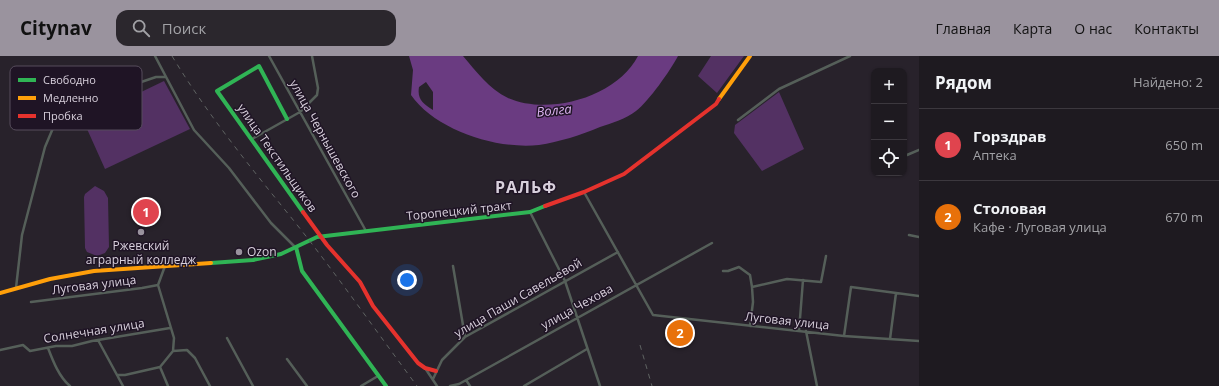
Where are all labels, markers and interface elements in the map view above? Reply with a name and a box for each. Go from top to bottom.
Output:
search box [116,10,396,46]
text: Citynav [20,15,92,41]
icon: search [130,17,152,39]
text: Поиск [162,18,206,38]
text: Главная [936,19,991,38]
text: Карта [1013,19,1052,38]
text: О нас [1074,19,1112,38]
text: Контакты [1134,19,1199,38]
legend [10,66,142,130]
map controls [871,68,907,176]
button: + [871,68,907,104]
text: Рядом [935,71,992,94]
text: Свободно [43,72,96,87]
text: Найдено: 2 [1133,73,1203,91]
street label: улица Чернышевского [286,77,365,201]
text: Медленно [43,90,99,105]
water label: Волга [535,99,573,121]
street label: улица Текстильщиков [233,100,321,216]
button: − [871,104,907,140]
text: Пробка [43,108,83,123]
text: Горздрав [973,126,1046,146]
text: 1 [944,136,952,154]
text: 650 m [1165,136,1203,154]
button: locate [871,140,907,176]
text: Аптека [973,146,1017,164]
district label: РАЛЬФ [495,176,557,198]
street label: Торопецкий тракт [405,196,513,225]
pin: 1 [133,197,159,227]
text: Столовая [973,198,1047,218]
text: 2 [944,208,952,226]
text: 670 m [1165,208,1203,226]
text: Кафе · Луговая улица [973,218,1107,236]
marker: Ржевский аграрный колледж [136,227,146,237]
place label: Ржевский аграрный колледж [86,237,196,268]
place label: Ozon [247,243,277,260]
marker: Ozon [234,247,244,257]
street label: улица Паши Савельевой [451,254,585,341]
your location [397,270,417,290]
street label: Луговая улица [51,271,137,298]
street label: улица Чехова [538,280,616,333]
street label: Луговая улица [744,308,830,333]
street label: Солнечная улица [42,314,146,347]
pin: 2 [667,318,693,348]

